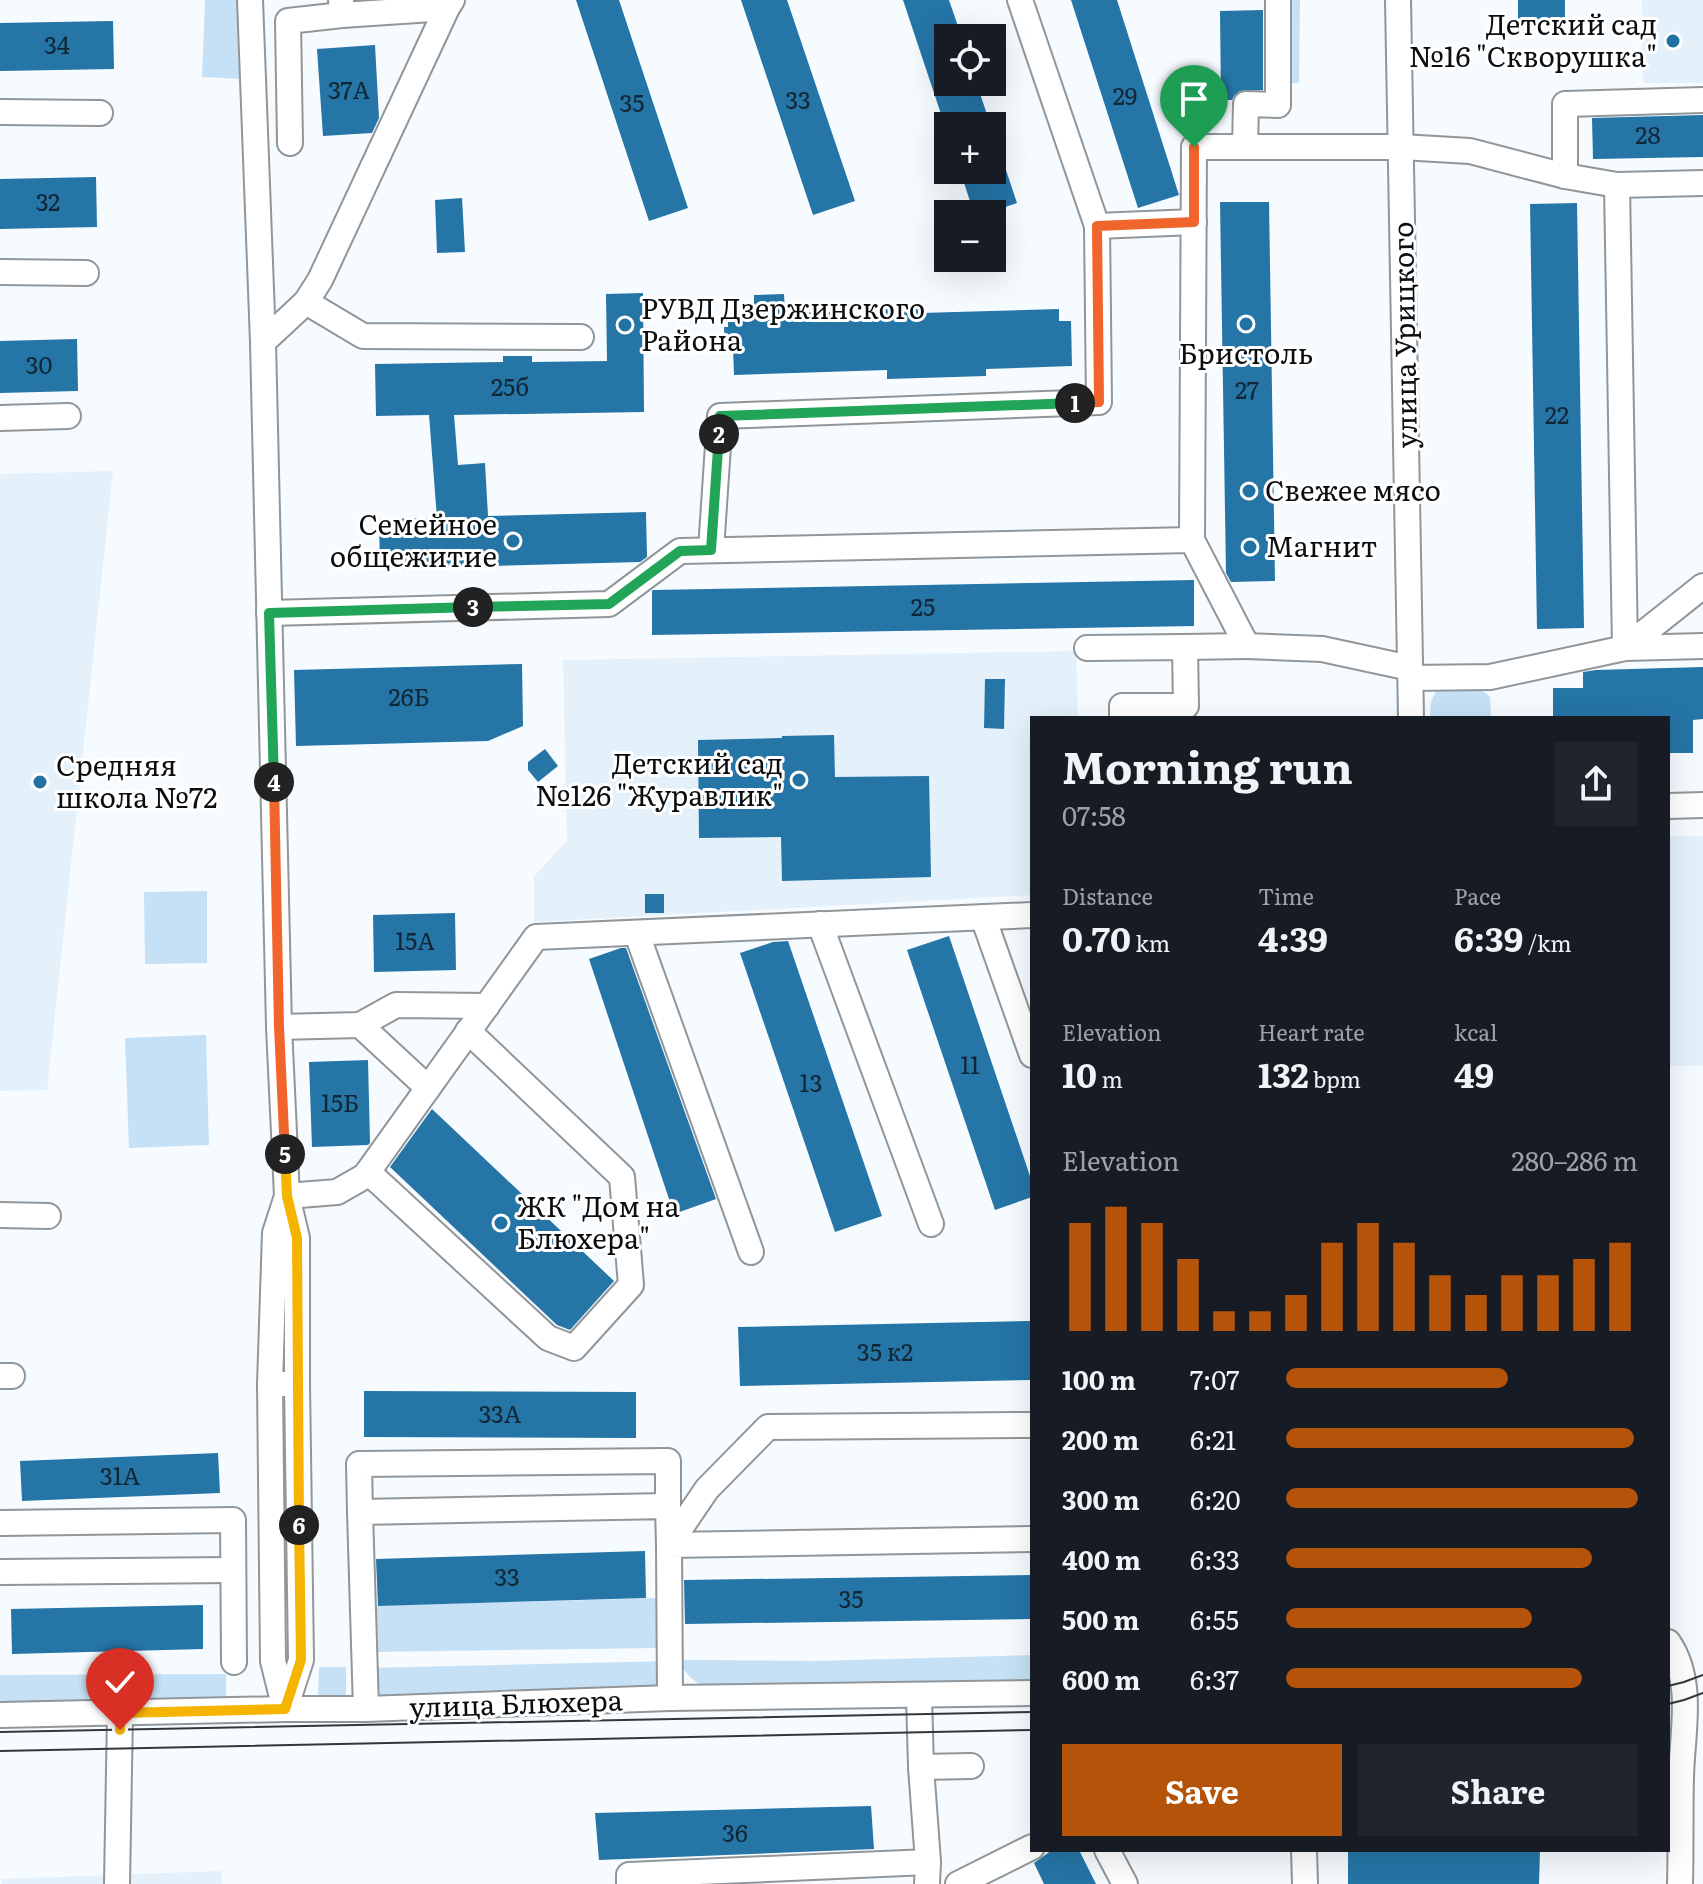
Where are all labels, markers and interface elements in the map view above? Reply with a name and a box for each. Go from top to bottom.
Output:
place label: Детский сад №16 "Скворушка" [1409,2,1657,76]
map controls [934,24,1006,272]
button: locate [934,24,1006,96]
house number: 34 [44,26,70,61]
marker: Детский сад №16 "Скворушка" [1664,32,1682,50]
pin [1160,65,1228,147]
house number: 37А [328,71,370,106]
house number: 29 [1113,77,1137,112]
icon: arrive [1172,77,1216,121]
house number: 33 [785,81,811,116]
house number: 35 [619,84,645,119]
button: + [934,112,1006,184]
house number: 28 [1635,116,1661,151]
house number: 32 [36,183,60,218]
button: − [934,200,1006,272]
street label: улица Урицкого [1380,221,1426,449]
place label: РУВД Дзержинского Района [641,286,925,360]
marker: Бристоль [1237,315,1255,333]
marker: РУВД Дзержинского Района [616,316,634,334]
place label: Бристоль [1179,331,1313,373]
house number: 30 [26,346,53,381]
house number: 25б [491,368,529,403]
house number: 27 [1235,371,1259,406]
pin: 1 [1055,383,1095,423]
text: 1 [1070,386,1080,419]
house number: 22 [1545,396,1569,431]
pin: 2 [699,414,739,454]
text: 2 [713,417,725,450]
place label: Свежее мясо [1265,468,1441,510]
marker: Свежее мясо [1240,482,1258,500]
place label: Семейное общежитие [330,502,497,576]
place label: Магнит [1266,524,1377,566]
marker: Семейное общежитие [504,532,522,550]
marker: Магнит [1241,538,1259,556]
pin: 3 [453,587,493,627]
house number: 25 [911,588,935,623]
text: 3 [467,590,479,623]
house number: 26Б [388,678,430,713]
text: Morning run [1062,732,1353,798]
place label: Детский сад №126 "Журавлик" [535,741,783,815]
button: share [1554,742,1638,826]
place label: Средняя школа №72 [56,743,217,817]
pin: 4 [254,762,294,802]
text: 4 [267,765,281,798]
marker: Детский сад №126 "Журавлик" [790,771,808,789]
marker: Средняя школа №72 [31,773,49,791]
text: 07:58 [1062,795,1126,834]
text: Distance [1062,879,1153,912]
text: Time [1258,879,1314,912]
text: Pace [1454,879,1501,912]
text: 0.70 [1062,912,1131,962]
text: 4:39 [1258,912,1328,962]
text: 6:39 [1454,912,1523,962]
house number: 15А [395,922,435,957]
text: km [1131,926,1170,959]
text: /km [1523,926,1572,959]
text: Elevation [1062,1015,1161,1048]
text: Heart rate [1258,1015,1365,1048]
text: kcal [1454,1015,1497,1048]
house number: 11 [960,1046,980,1081]
text: 10 [1062,1048,1097,1098]
text: 132 [1258,1048,1309,1098]
text: 49 [1454,1048,1494,1098]
text: m [1097,1062,1123,1095]
text: bpm [1309,1062,1361,1095]
house number: 13 [800,1064,822,1099]
house number: 15Б [321,1084,359,1119]
pin: 5 [265,1134,305,1174]
text: 5 [279,1137,291,1170]
text: Elevation [1062,1140,1180,1179]
text: 280–286 m [1512,1140,1638,1179]
place label: ЖК "Дом на Блюхера" [517,1184,680,1258]
marker: ЖК "Дом на Блюхера" [492,1214,510,1232]
house number: 35 к2 [857,1333,913,1368]
text: 100 m [1062,1359,1136,1398]
text: 7:07 [1190,1359,1240,1398]
house number: 33А [479,1395,522,1430]
text: 200 m [1062,1419,1139,1458]
text: 6:21 [1190,1419,1236,1458]
house number: 31А [100,1457,141,1492]
text: 300 m [1062,1479,1140,1518]
text: 6:20 [1190,1479,1241,1518]
pin: 6 [279,1505,319,1545]
text: 6 [293,1508,305,1541]
text: 400 m [1062,1539,1141,1578]
text: 6:33 [1190,1539,1240,1578]
house number: 33 [494,1558,520,1593]
house number: 35 [838,1580,864,1615]
text: 500 m [1062,1599,1139,1638]
text: 6:55 [1190,1599,1239,1638]
pin [86,1648,154,1730]
text: 600 m [1062,1659,1140,1698]
text: 6:37 [1190,1659,1239,1698]
icon: check [98,1660,142,1704]
street label: улица Блюхера [408,1677,623,1727]
button: Save [1062,1744,1342,1836]
button: Share [1358,1744,1638,1836]
house number: 36 [722,1814,748,1849]

